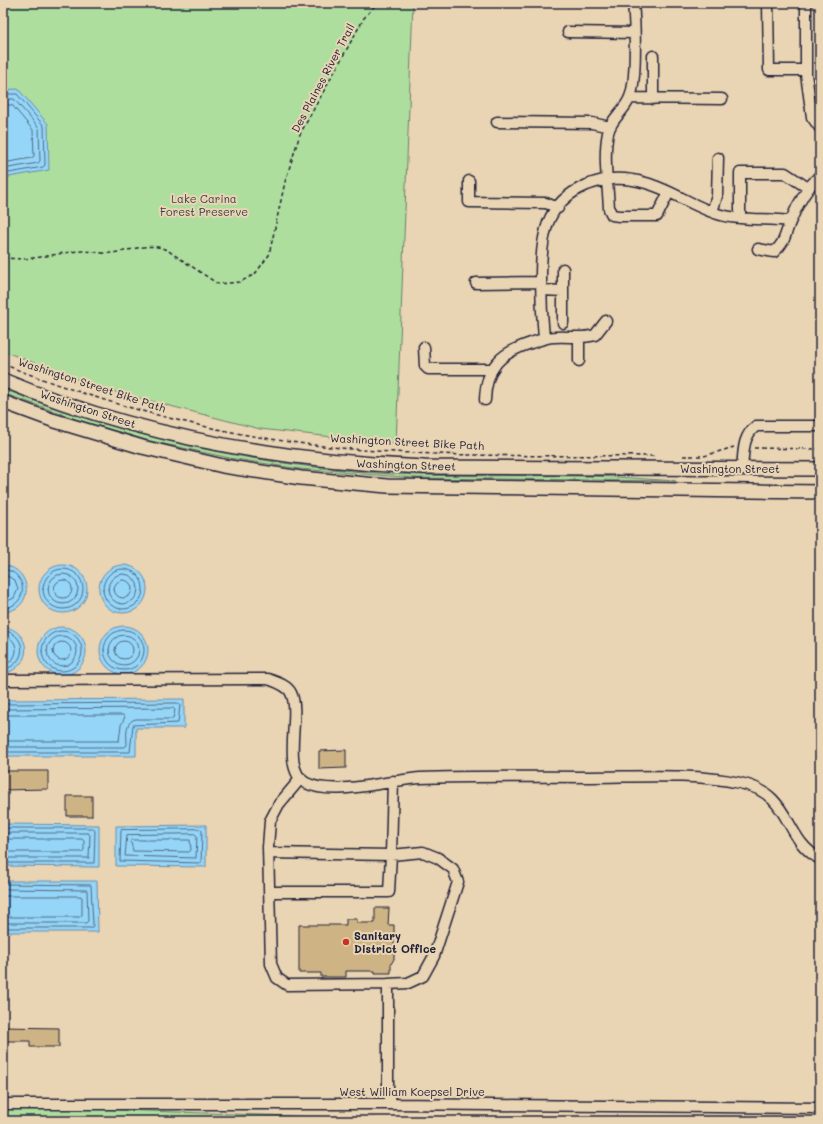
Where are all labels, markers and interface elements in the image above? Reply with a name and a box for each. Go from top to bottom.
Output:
street label: Des Plaines River Trail [287,21,358,135]
park label: Lake Carina Forest Preserve [160,191,248,219]
street label: Washington Street Bike Path [17,355,167,415]
street label: Washington Street [38,387,138,431]
street label: Washington Street Bike Path [330,430,485,453]
street label: Washington Street [356,455,456,474]
street label: Washington Street [680,461,780,476]
place label: Sanitary District Office [354,928,437,956]
marker: Sanitary District Office [341,937,351,947]
street label: West William Koepsel Drive [339,1084,485,1099]

